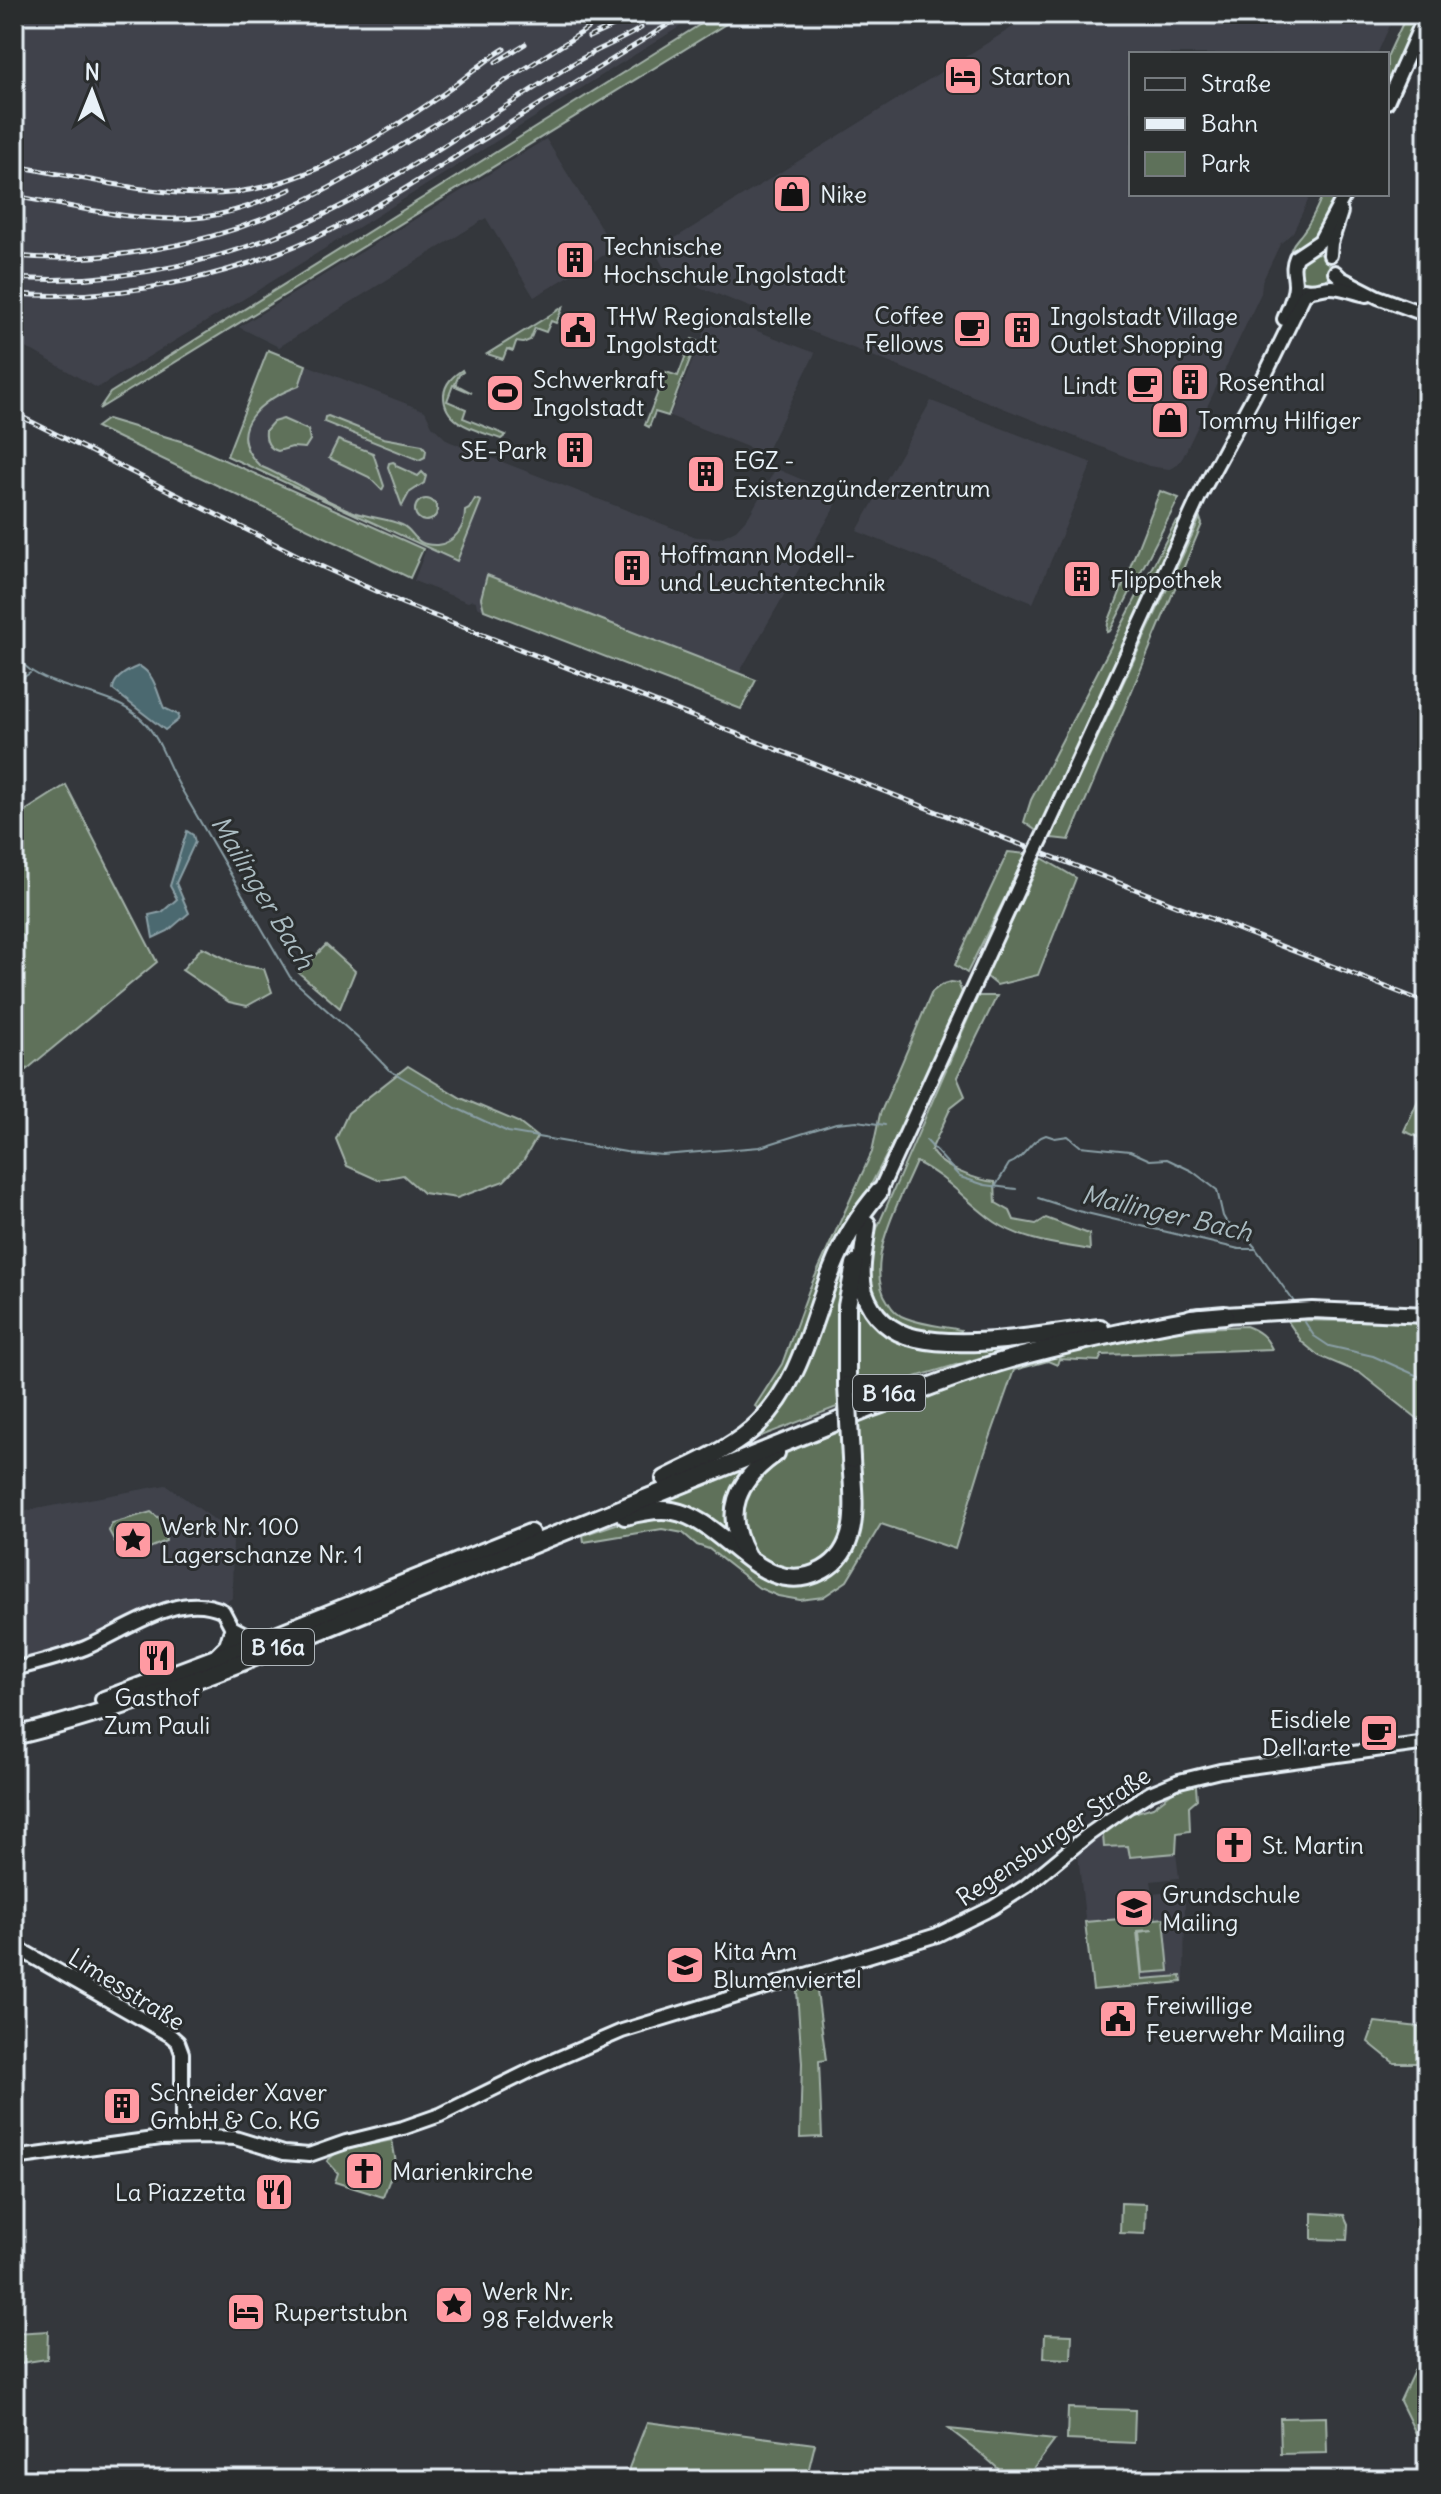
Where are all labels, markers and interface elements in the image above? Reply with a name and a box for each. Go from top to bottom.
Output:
north arrow [52,52,132,132]
legend [1129,52,1389,196]
hotel icon: Starton [942,55,984,97]
text: N [85,58,100,86]
place label: Starton [991,61,1071,91]
text: Straße [1201,68,1271,98]
text: Bahn [1201,108,1258,138]
text: Park [1201,148,1251,178]
shop icon: Nike [771,173,813,215]
place label: Nike [820,179,867,209]
place label: Technische Hochschule Ingolstadt [603,231,846,289]
building icon: Technische Hochschule Ingolstadt [554,239,596,281]
place label: Coffee Fellows [865,300,944,358]
place label: THW Regionalstelle Ingolstadt [606,301,812,359]
place label: Ingolstadt Village Outlet Shopping [1050,301,1238,359]
cafe icon: Coffee Fellows [951,308,993,350]
public building icon: THW Regionalstelle Ingolstadt [557,309,599,351]
building icon: Ingolstadt Village Outlet Shopping [1001,309,1043,351]
building icon: Rosenthal [1169,361,1211,403]
place label: Schwerkraft Ingolstadt [533,364,665,422]
cafe icon: Lindt [1124,364,1166,406]
place label: Rosenthal [1218,367,1325,397]
place label: Lindt [1062,370,1117,400]
sports icon: Schwerkraft Ingolstadt [484,372,526,414]
shop icon: Tommy Hilfiger [1149,399,1191,441]
place label: Tommy Hilfiger [1198,405,1361,435]
building icon: SE-Park [554,429,596,471]
place label: SE-Park [460,435,547,465]
place label: EGZ - Existenzgünderzentrum [734,445,991,503]
building icon: EGZ - Existenzgünderzentrum [685,453,727,495]
place label: Hoffmann Modell- und Leuchtentechnik [660,539,886,597]
building icon: Hoffmann Modell- und Leuchtentechnik [611,547,653,589]
building icon: Flippothek [1061,558,1103,600]
place label: Flippothek [1110,564,1222,594]
water label: Mailinger Bach [204,809,322,976]
water label: Mailinger Bach [1079,1177,1256,1249]
road number: B 16a [853,1375,925,1411]
place label: Werk Nr. 100 Lagerschanze Nr. 1 [161,1511,363,1569]
place icon: Werk Nr. 100 Lagerschanze Nr. 1 [112,1519,154,1561]
road number: B 16a [242,1629,314,1665]
restaurant icon: Gasthof Zum Pauli [136,1637,178,1679]
place label: Gasthof Zum Pauli [104,1682,210,1740]
place label: Eisdiele Dell'arte [1262,1704,1351,1762]
cafe icon: Eisdiele Dell'arte [1358,1712,1400,1754]
street label: Regensburger Straße [950,1760,1156,1912]
church icon: St. Martin [1213,1824,1255,1866]
place label: St. Martin [1262,1830,1364,1860]
place label: Grundschule Mailing [1162,1879,1300,1937]
school or university icon: Grundschule Mailing [1113,1887,1155,1929]
place label: Kita Am Blumenviertel [713,1936,862,1994]
street label: Limesstraße [63,1941,191,2037]
school or university icon: Kita Am Blumenviertel [664,1944,706,1986]
place label: Freiwillige Feuerwehr Mailing [1146,1990,1345,2048]
public building icon: Freiwillige Feuerwehr Mailing [1097,1998,1139,2040]
place label: Schneider Xaver GmbH & Co. KG [150,2077,327,2135]
building icon: Schneider Xaver GmbH & Co. KG [101,2085,143,2127]
church icon: Marienkirche [343,2150,385,2192]
place label: Marienkirche [392,2156,533,2186]
restaurant icon: La Piazzetta [253,2171,295,2213]
place label: La Piazzetta [115,2177,246,2207]
place label: Werk Nr. 98 Feldwerk [482,2276,614,2334]
place icon: Werk Nr. 98 Feldwerk [433,2284,475,2326]
hotel icon: Rupertstubn [225,2291,267,2333]
place label: Rupertstubn [274,2297,408,2327]

